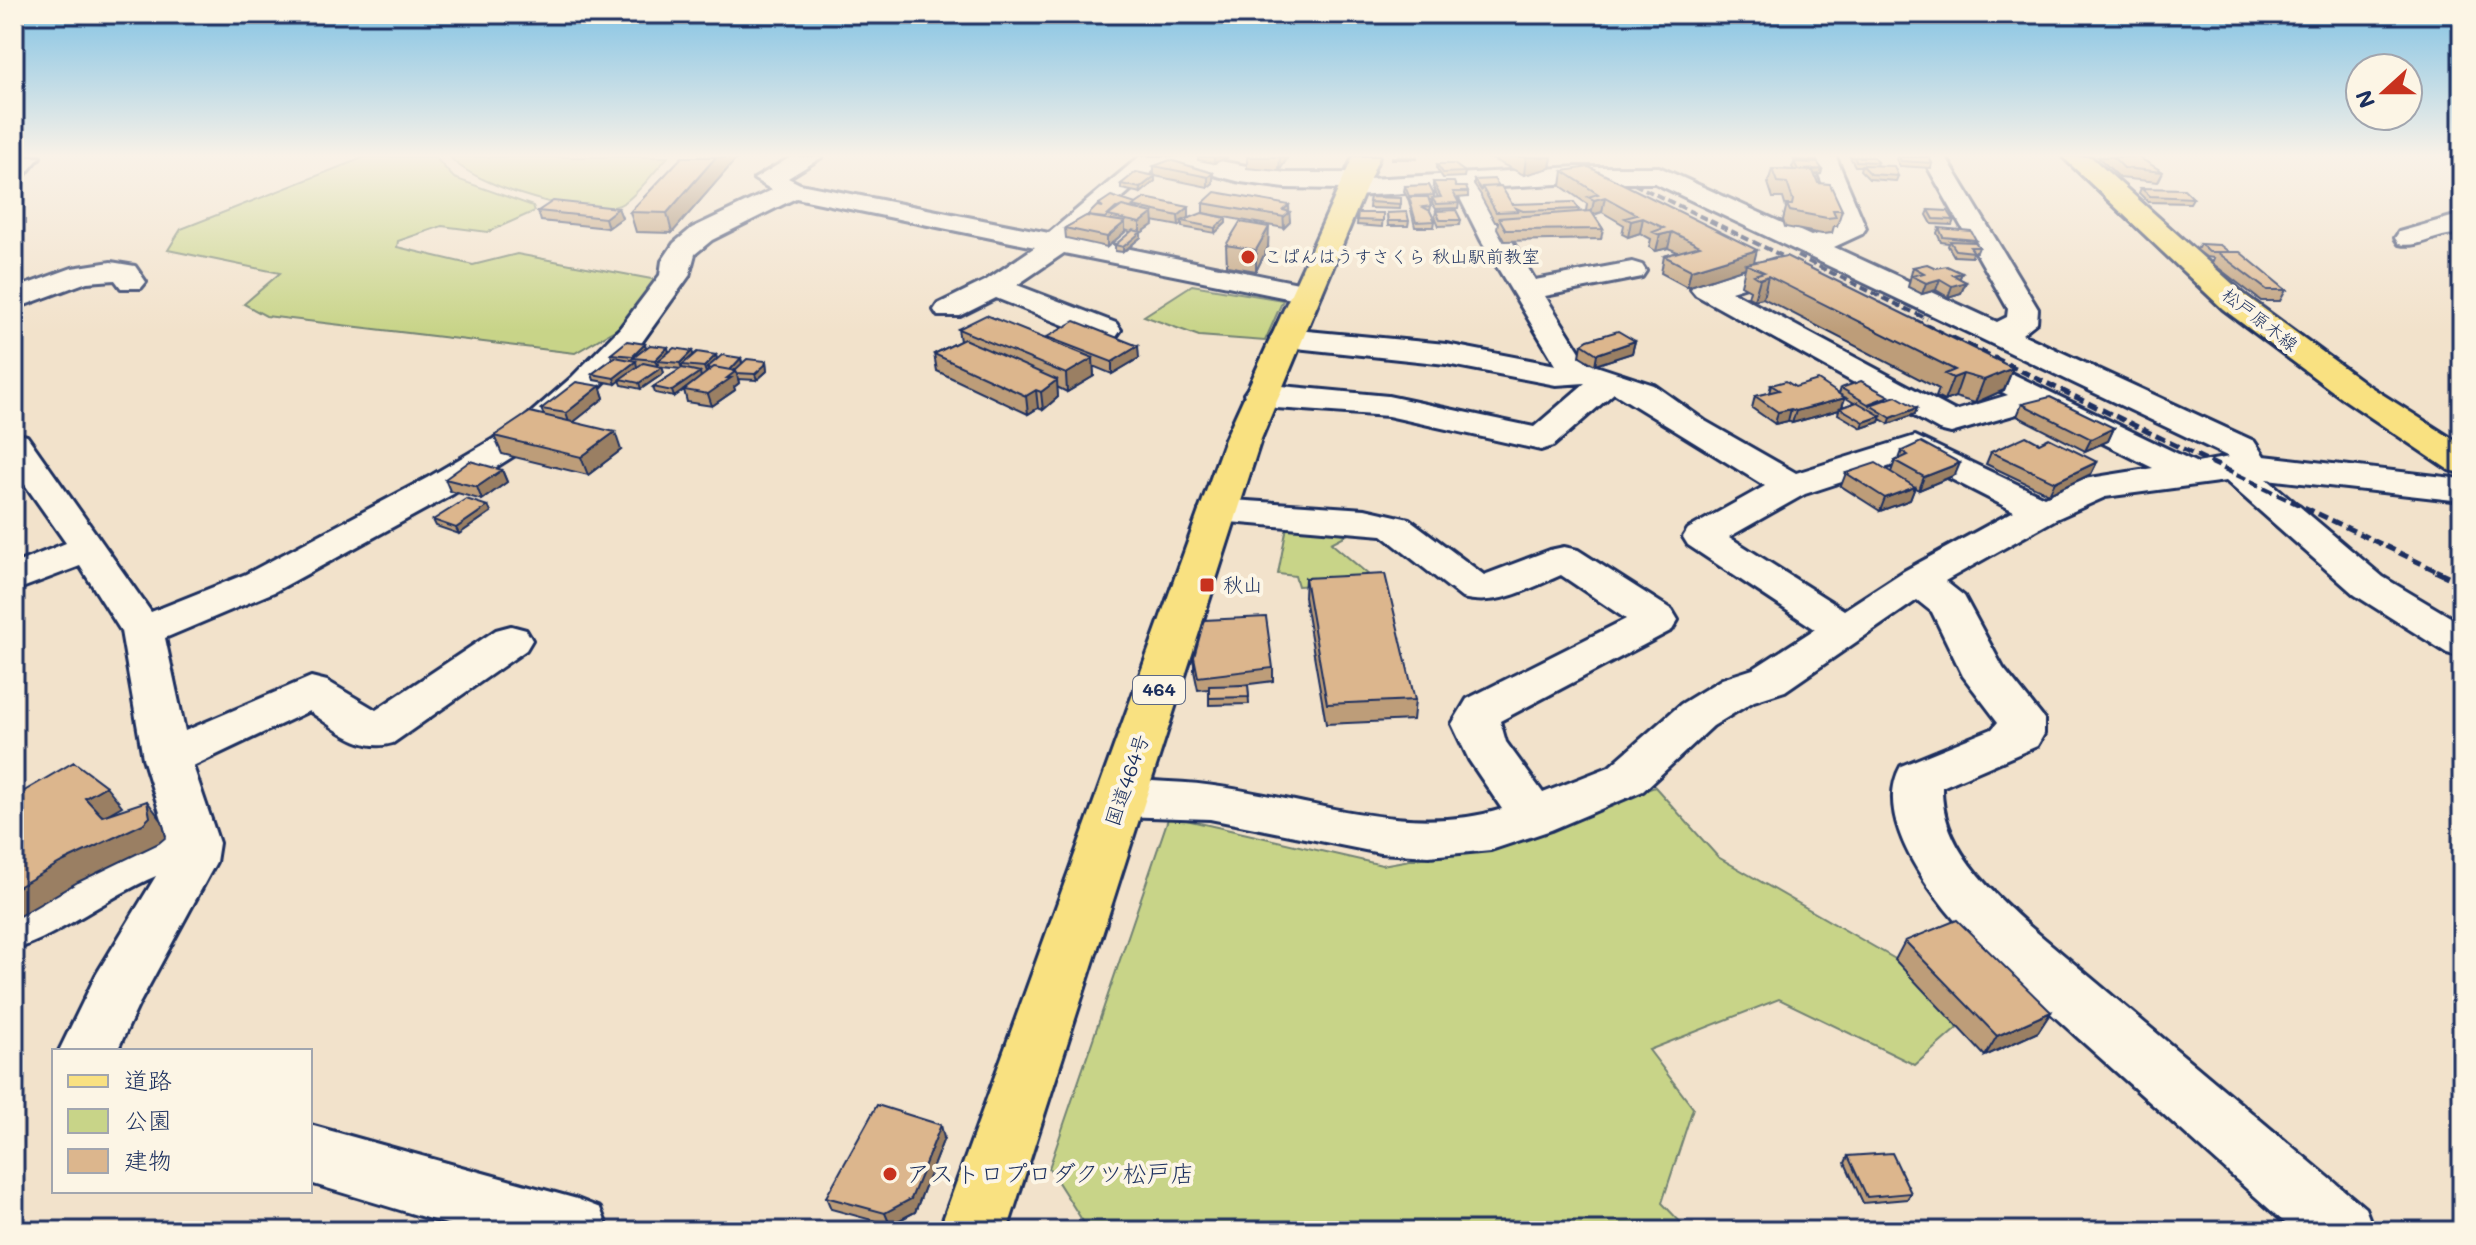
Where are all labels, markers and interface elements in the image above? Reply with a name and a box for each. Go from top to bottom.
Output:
north arrow [2344,52,2424,132]
text: N [2348,86,2381,112]
place label: こぱんはうすさくら 秋山駅前教室 [1264,244,1540,268]
marker: こぱんはうすさくら 秋山駅前教室 [1239,248,1257,266]
street label: 松戸原木線 [2218,282,2303,356]
place label: 秋山 [1223,571,1263,597]
marker: 秋山 [1198,576,1216,594]
road number: 464 [1133,676,1185,704]
street label: 国道464号 [1098,730,1154,829]
legend [52,1049,312,1193]
text: 道路 [124,1064,172,1095]
text: 公園 [124,1104,172,1135]
text: 建物 [124,1144,172,1175]
place label: アストロプロダクツ松戸店 [906,1157,1194,1188]
marker: アストロプロダクツ松戸店 [881,1165,899,1183]

